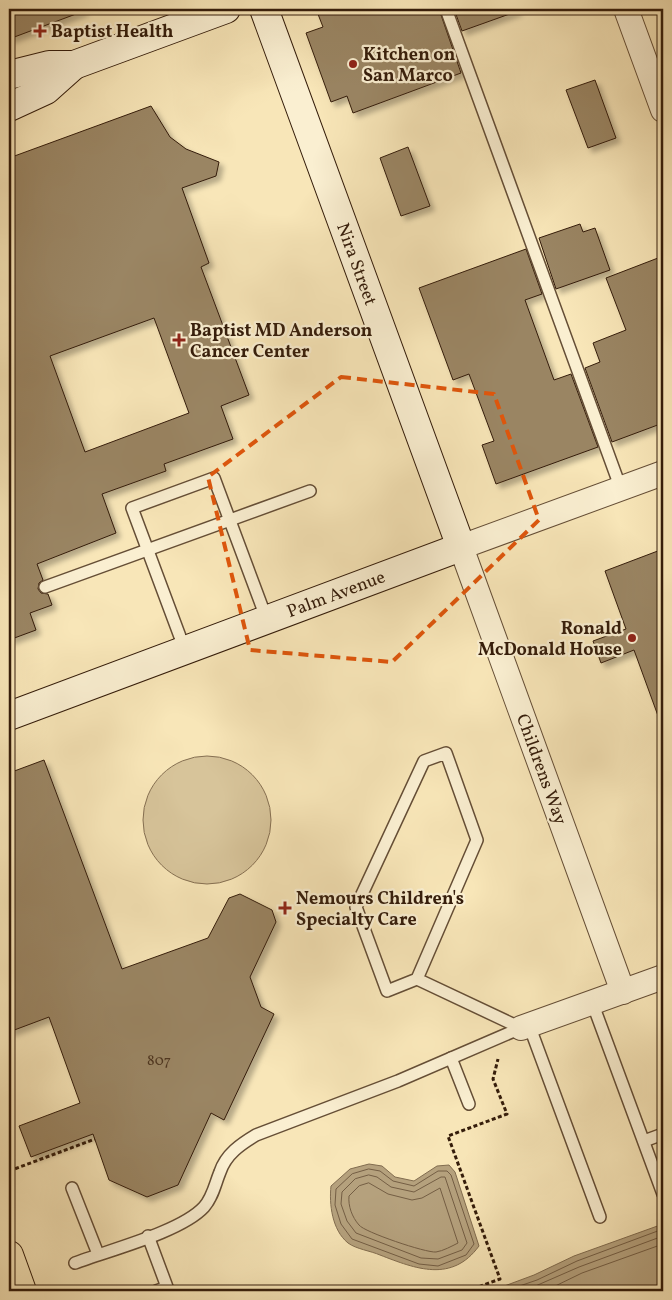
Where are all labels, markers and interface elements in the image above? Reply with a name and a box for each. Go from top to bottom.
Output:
place label: Baptist Health [51,20,174,45]
marker: Baptist Health [33,24,47,38]
place label: Kitchen on San Marco [363,43,456,89]
marker: Kitchen on San Marco [347,58,359,70]
street label: Nira Street [329,220,382,309]
place label: Baptist MD Anderson Cancer Center [190,319,373,365]
marker: Baptist MD Anderson Cancer Center [172,333,186,347]
street label: Palm Avenue [284,565,389,625]
place label: Ronald McDonald House [478,617,622,663]
marker: Ronald McDonald House [626,632,638,644]
street label: Childrens Way [509,711,572,829]
place label: Nemours Children's Specialty Care [296,887,464,933]
marker: Nemours Children's Specialty Care [278,901,292,915]
house number: 807 [147,1051,171,1072]

